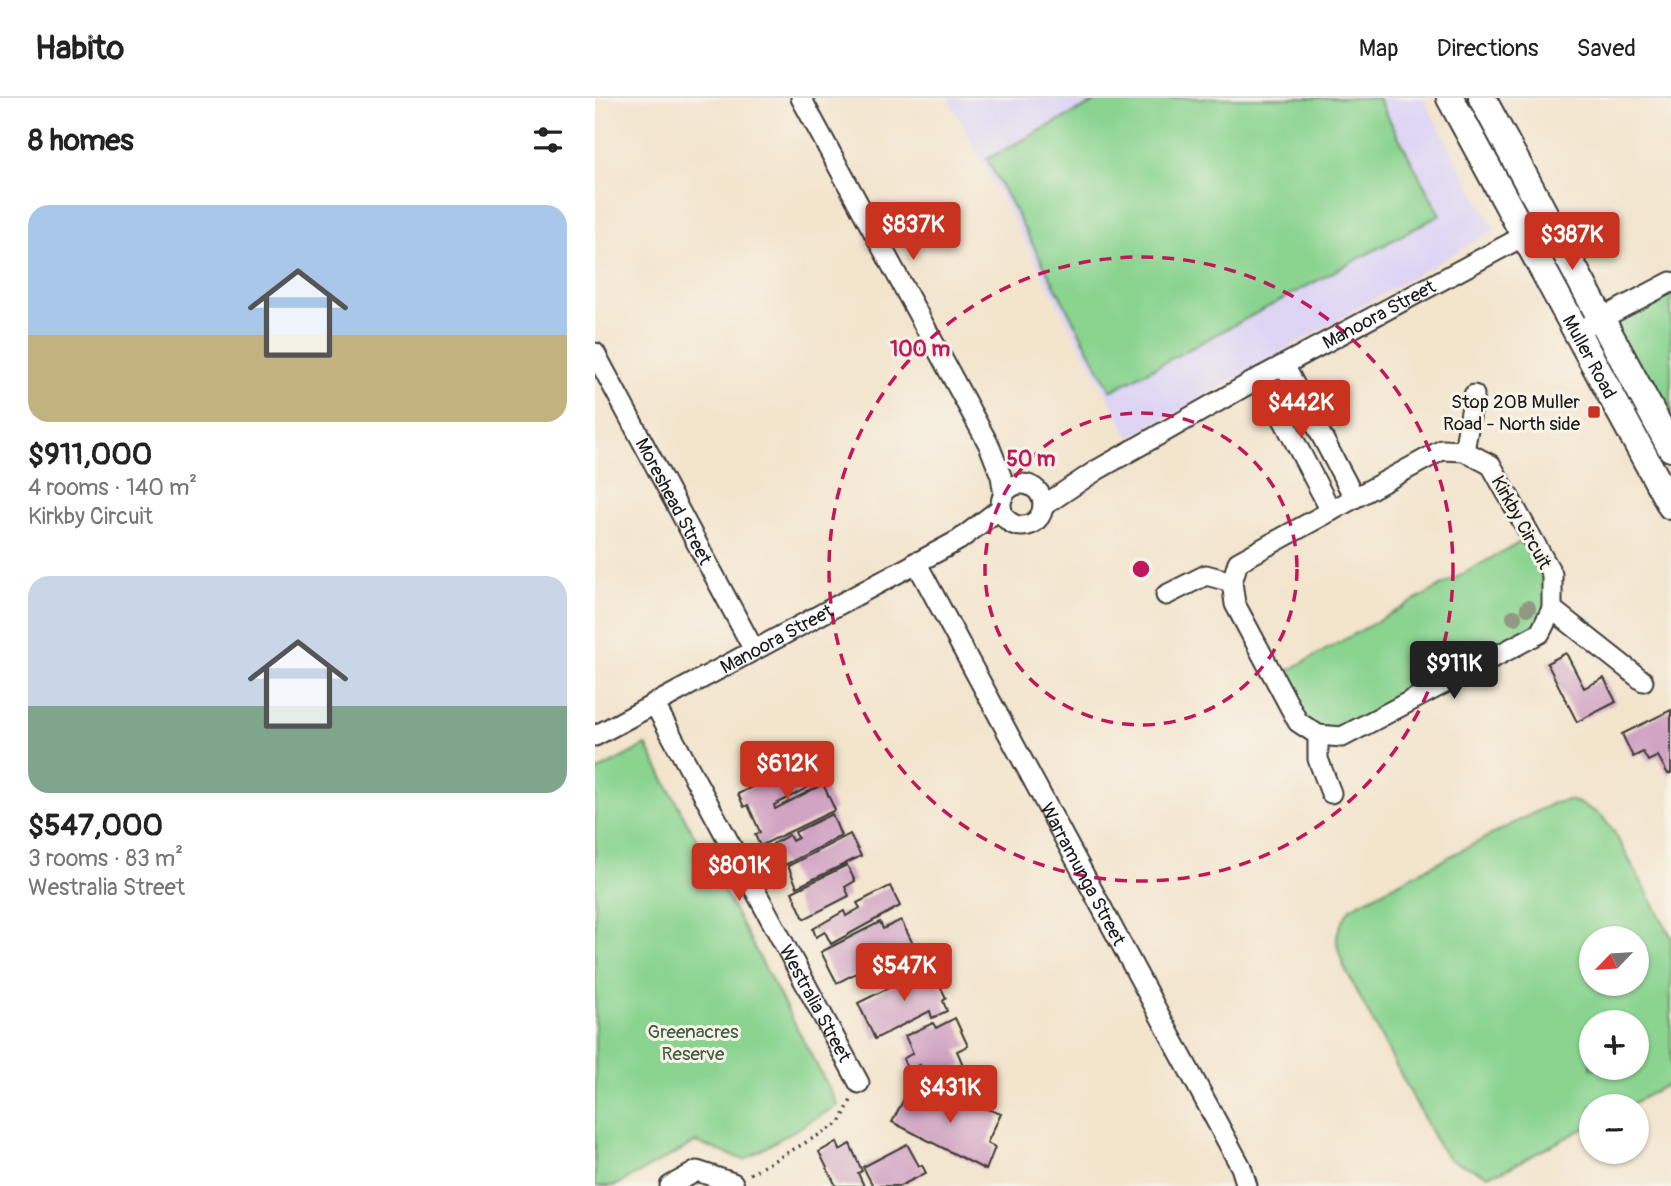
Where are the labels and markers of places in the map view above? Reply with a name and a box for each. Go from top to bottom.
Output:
pin: $837K [864,202,962,262]
pin: $387K [1523,212,1621,272]
pin: $442K [1252,380,1350,440]
place label: Stop 20B Muller Road - North side [1443,390,1581,436]
marker: Stop 20B Muller Road - North side [1586,404,1602,420]
centre of rings [1129,557,1153,581]
pin: $911K [1405,642,1503,701]
pin: $612K [738,742,836,801]
pin: $801K [690,844,788,903]
pin: $547K [855,944,953,1003]
pin: $431K [901,1066,999,1125]

